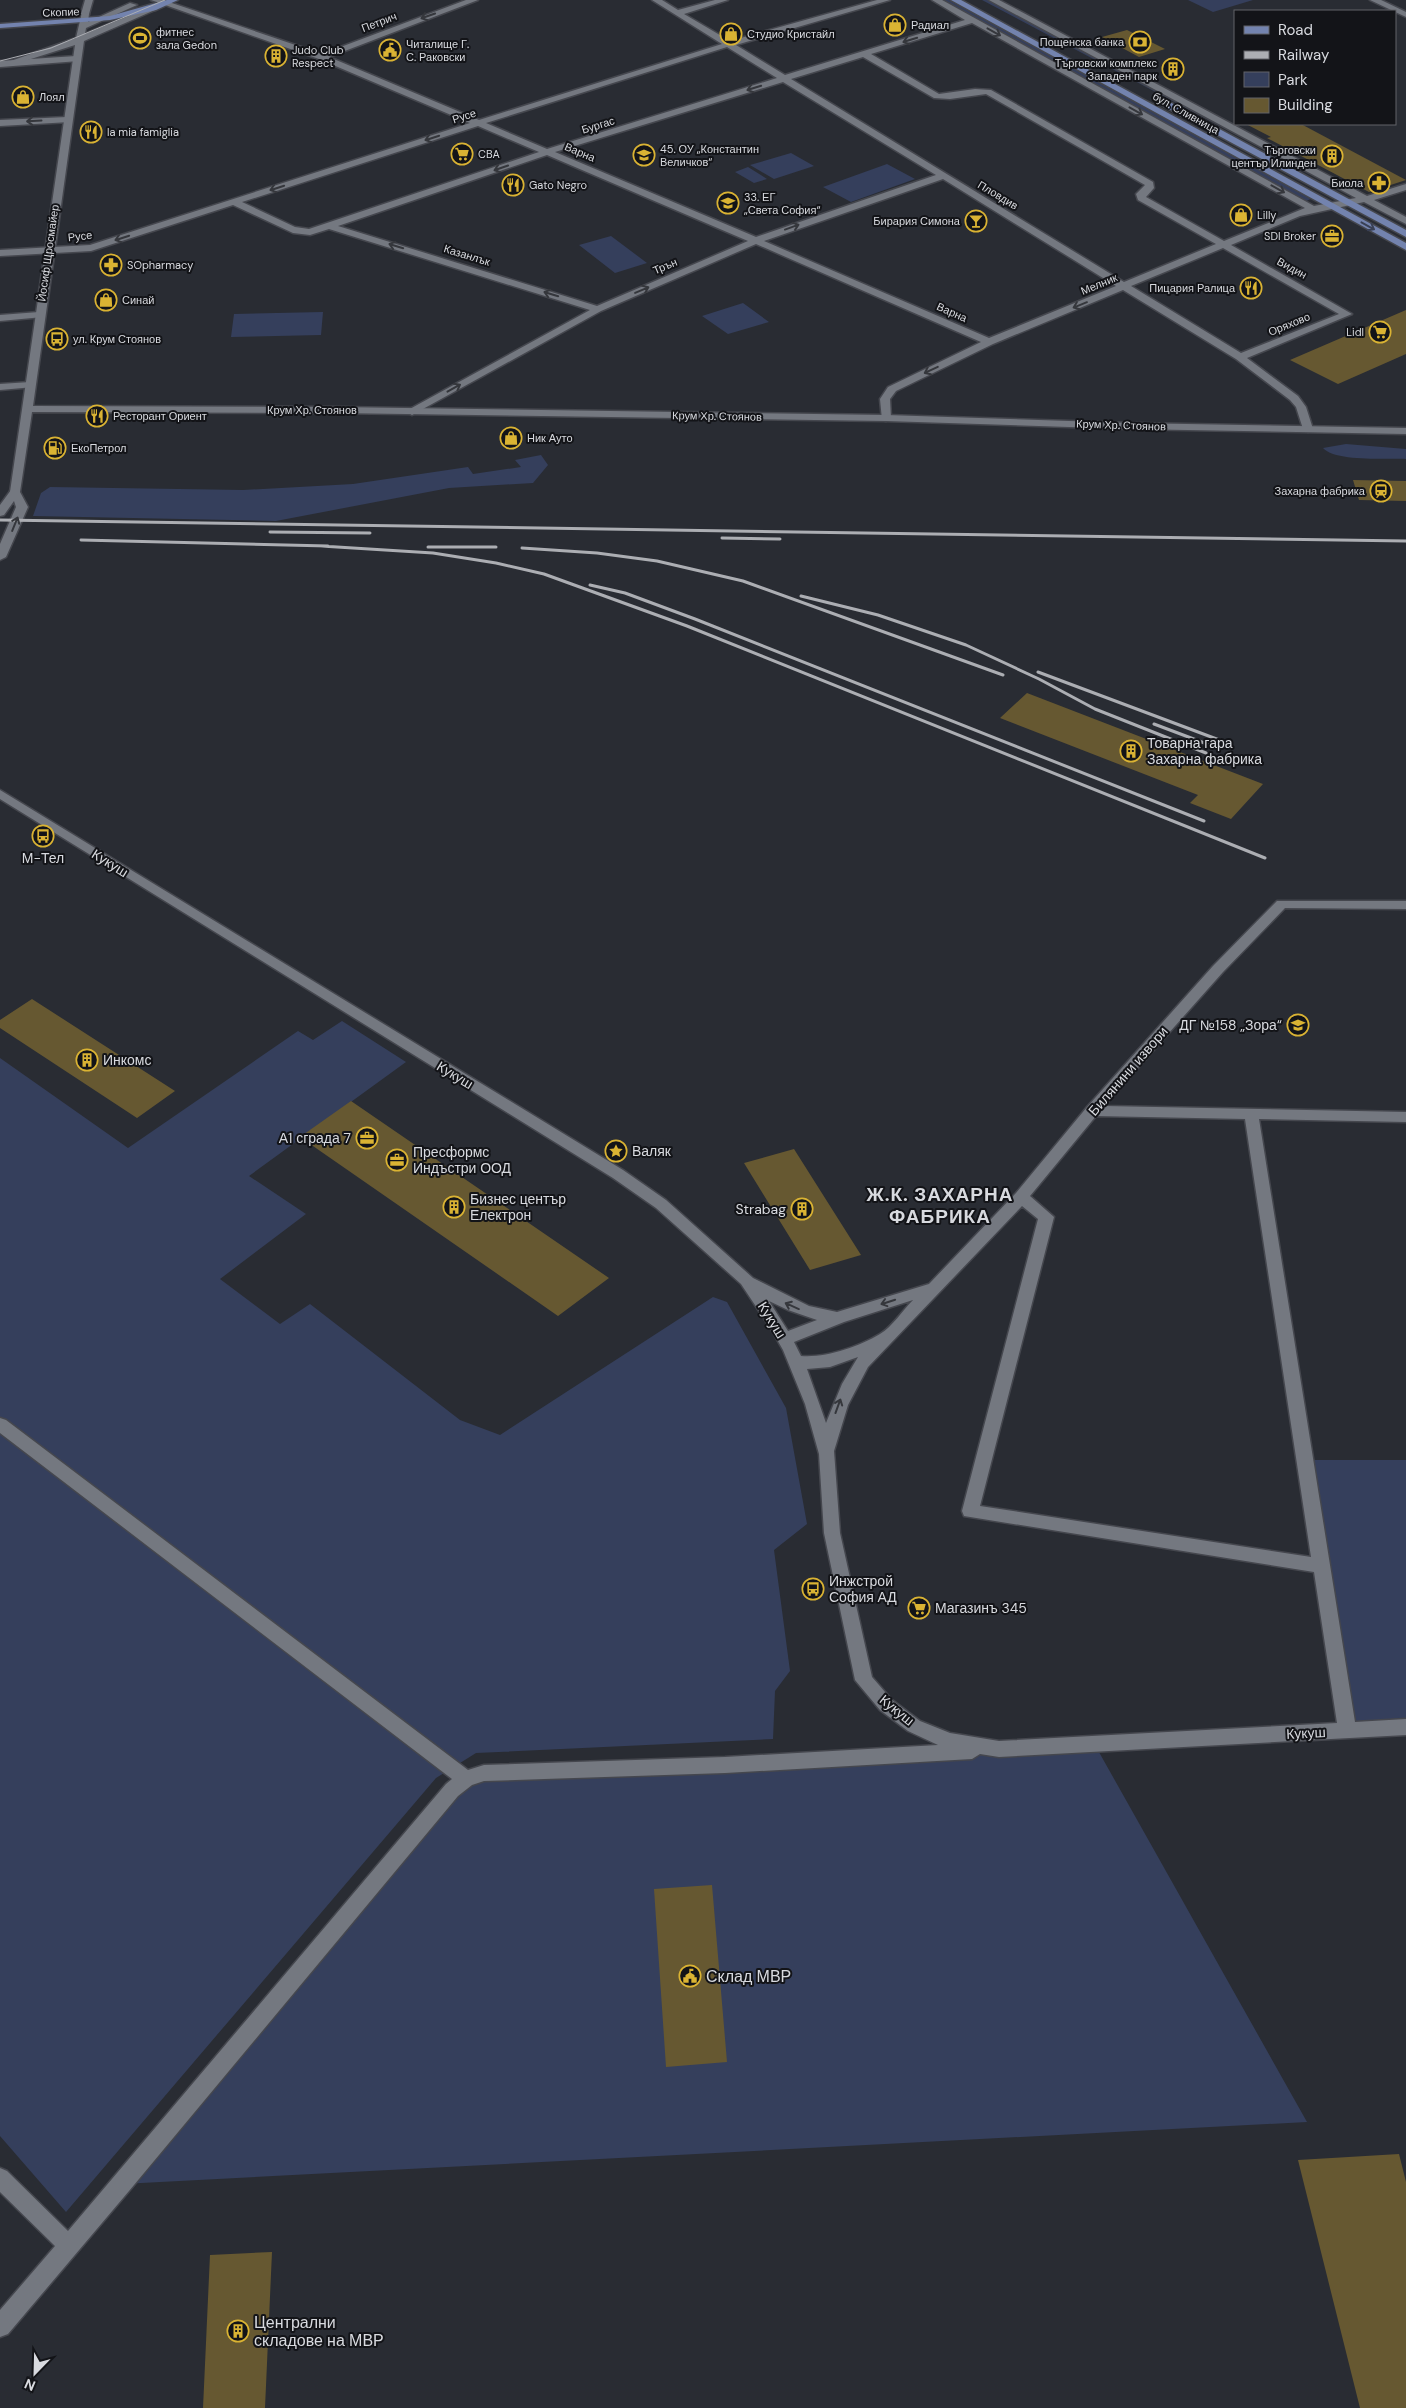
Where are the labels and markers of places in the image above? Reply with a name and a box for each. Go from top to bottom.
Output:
shop icon: Радиал [883,13,907,37]
place label: Радиал [911,18,949,32]
shop icon: Студио Кристайл [719,22,743,46]
place label: фитнес зала Gedon [156,25,217,52]
sports icon: фитнес зала Gedon [128,26,152,50]
place label: Студио Кристайл [747,27,835,41]
bank icon: Пощенска банка [1128,30,1152,54]
place label: Пощенска банка [1040,35,1125,49]
place label: Читалище Г. С. Раковски [406,37,469,64]
public building icon: Читалище Г. С. Раковски [378,38,402,62]
place label: Judo Club Respect [292,43,344,70]
building icon: Judo Club Respect [264,44,288,68]
place label: Търговски комплекс Западен парк [1055,56,1157,83]
building icon: Търговски комплекс Западен парк [1161,57,1185,81]
shop icon: Лоял [11,85,35,109]
place label: Лоял [39,90,65,104]
restaurant icon: la mia famiglia [79,120,103,144]
place label: la mia famiglia [107,125,179,139]
supermarket icon: CBA [450,142,474,166]
place label: 45. ОУ „Константин Величков“ [660,142,759,169]
school or university icon: 45. ОУ „Константин Величков“ [632,143,656,167]
place label: Търговски център Илинден [1232,143,1316,170]
building icon: Търговски център Илинден [1320,144,1344,168]
place label: CBA [478,147,500,161]
pharmacy icon: Биола [1367,171,1391,195]
restaurant icon: Gato Negro [501,173,525,197]
place label: Биола [1331,176,1364,190]
place label: Gato Negro [529,178,587,192]
place label: 33. ЕГ „Света София“ [744,190,820,217]
school or university icon: 33. ЕГ „Света София“ [716,191,740,215]
shop icon: Lilly [1229,203,1253,227]
place label: Lilly [1257,208,1276,222]
bar icon: Бирария Симона [964,209,988,233]
place label: Бирария Симона [873,214,961,228]
office icon: SDI Broker [1320,224,1344,248]
place label: SDI Broker [1264,229,1316,243]
pharmacy icon: SOpharmacy [99,253,123,277]
place label: SOpharmacy [127,258,193,272]
restaurant icon: Пицария Ралица [1239,276,1263,300]
place label: Пицария Ралица [1149,281,1236,295]
shop icon: Синай [94,288,118,312]
place label: Синай [122,293,154,307]
supermarket icon: Lidl [1368,320,1392,344]
place label: Lidl [1346,325,1364,339]
bus stop icon: ул. Крум Стоянов [45,327,69,351]
place label: ул. Крум Стоянов [73,332,161,346]
restaurant icon: Ресторант Ориент [85,404,109,428]
place label: Ресторант Ориент [113,409,207,423]
shop icon: Ник Ауто [499,426,523,450]
place label: Ник Ауто [527,431,573,445]
fuel station icon: ЕкоПетрол [43,436,67,460]
place label: ЕкоПетрол [71,441,127,455]
station icon: Захарна фабрика [1369,479,1393,503]
place label: Захарна фабрика [1275,484,1366,498]
place label: Товарна гара Захарна фабрика [1147,734,1262,768]
building icon: Товарна гара Захарна фабрика [1119,739,1143,763]
bus stop icon: М-Тел [31,824,55,848]
place label: М-Тел [22,849,64,867]
school or university icon: ДГ №158 „Зора“ [1286,1013,1310,1037]
place label: ДГ №158 „Зора“ [1179,1016,1282,1034]
building icon: Инкомс [75,1048,99,1072]
place label: Инкомс [103,1051,152,1069]
office icon: А1 сграда 7 [355,1126,379,1150]
place label: А1 сграда 7 [279,1129,351,1147]
place icon: Валяк [604,1139,628,1163]
place label: Валяк [632,1142,672,1160]
place label: Пресформс Индъстри ООД [413,1143,512,1177]
office icon: Пресформс Индъстри ООД [385,1148,409,1172]
place label: Бизнес център Електрон [470,1190,566,1224]
building icon: Бизнес център Електрон [442,1195,466,1219]
building icon: Strabag [790,1197,814,1221]
place label: Strabag [735,1200,786,1218]
place label: Инжстрой София АД [829,1572,897,1606]
bus stop icon: Инжстрой София АД [801,1577,825,1601]
supermarket icon: Магазинъ 345 [907,1596,931,1620]
place label: Магазинъ 345 [935,1599,1027,1617]
public building icon: Склад МВР [678,1964,702,1988]
place label: Склад МВР [706,1966,791,1987]
place label: Централни складове на МВР [254,2312,384,2351]
building icon: Централни складове на МВР [226,2319,250,2343]

